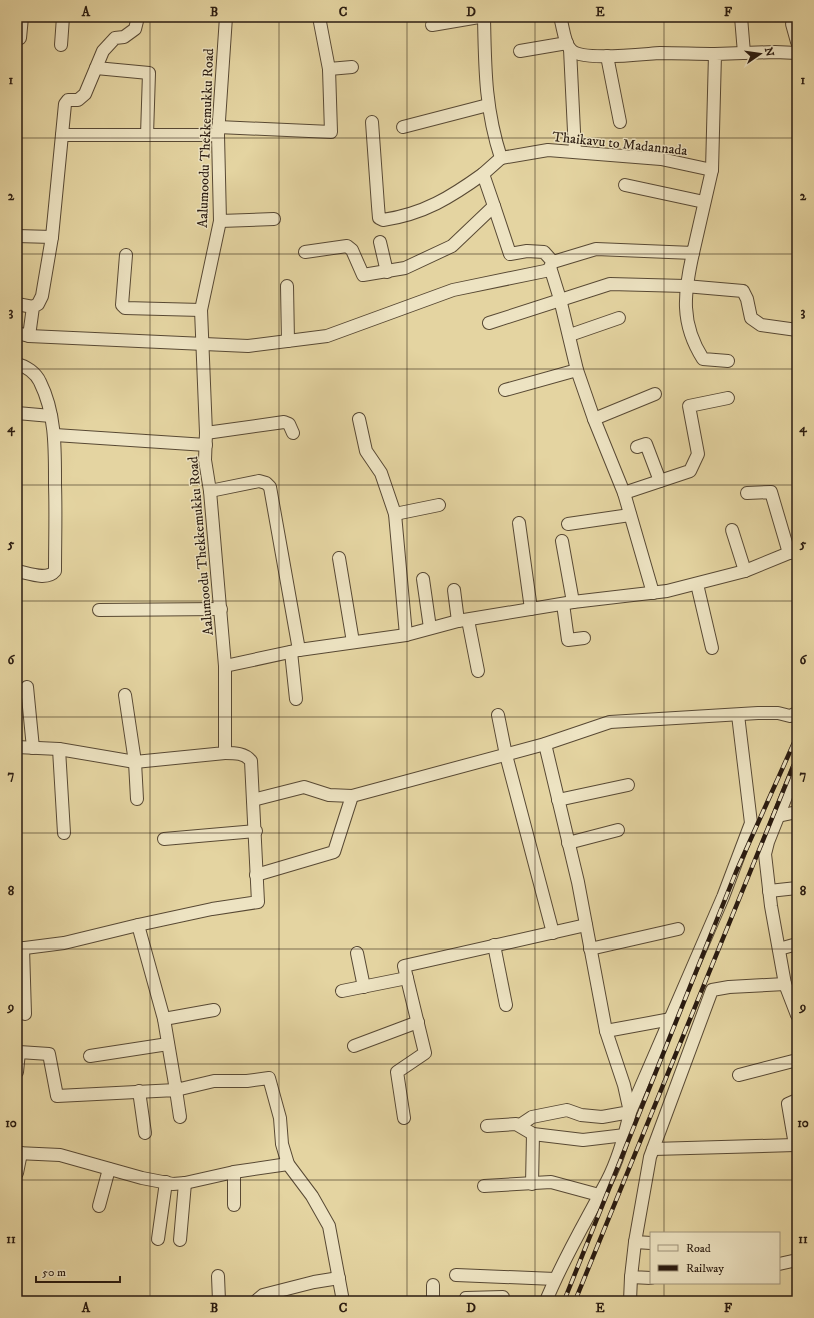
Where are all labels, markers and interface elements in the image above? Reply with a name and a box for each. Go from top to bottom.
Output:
text: A [81,4,91,20]
text: B [210,4,218,20]
text: C [339,4,348,20]
text: D [466,4,476,20]
text: E [595,4,605,20]
text: F [724,4,733,20]
north arrow [740,34,780,74]
text: N [761,46,777,58]
street label: Aalumoodu Thekkemukku Road [194,48,218,228]
text: 1 [9,72,14,88]
text: 1 [801,72,806,88]
street label: Thaikavu to Madannada [551,128,688,160]
text: 2 [8,188,15,204]
text: 2 [800,188,807,204]
text: 3 [9,304,14,320]
text: 3 [801,304,806,320]
text: 4 [6,420,15,437]
text: 4 [798,420,807,437]
street label: Aalumoodu Thekkemukku Road [184,456,218,636]
text: 5 [7,536,15,552]
text: 5 [799,536,807,552]
text: 6 [8,652,16,668]
text: 6 [800,652,808,668]
text: 7 [8,767,15,783]
text: 7 [800,767,807,783]
text: 8 [8,883,15,899]
text: 8 [800,883,807,899]
text: 9 [7,999,14,1015]
text: 9 [799,999,806,1015]
text: 10 [5,1115,17,1131]
text: 10 [797,1115,809,1131]
text: 11 [6,1231,16,1247]
text: 11 [798,1231,808,1247]
legend [650,1232,780,1284]
text: Road [686,1241,711,1256]
scale bar [36,1258,120,1284]
text: Railway [686,1261,724,1276]
text: 50 m [42,1265,66,1280]
text: A [81,1300,91,1316]
text: B [210,1300,218,1316]
text: C [339,1300,348,1316]
text: D [466,1300,476,1316]
text: E [595,1300,605,1316]
text: F [724,1300,733,1316]

